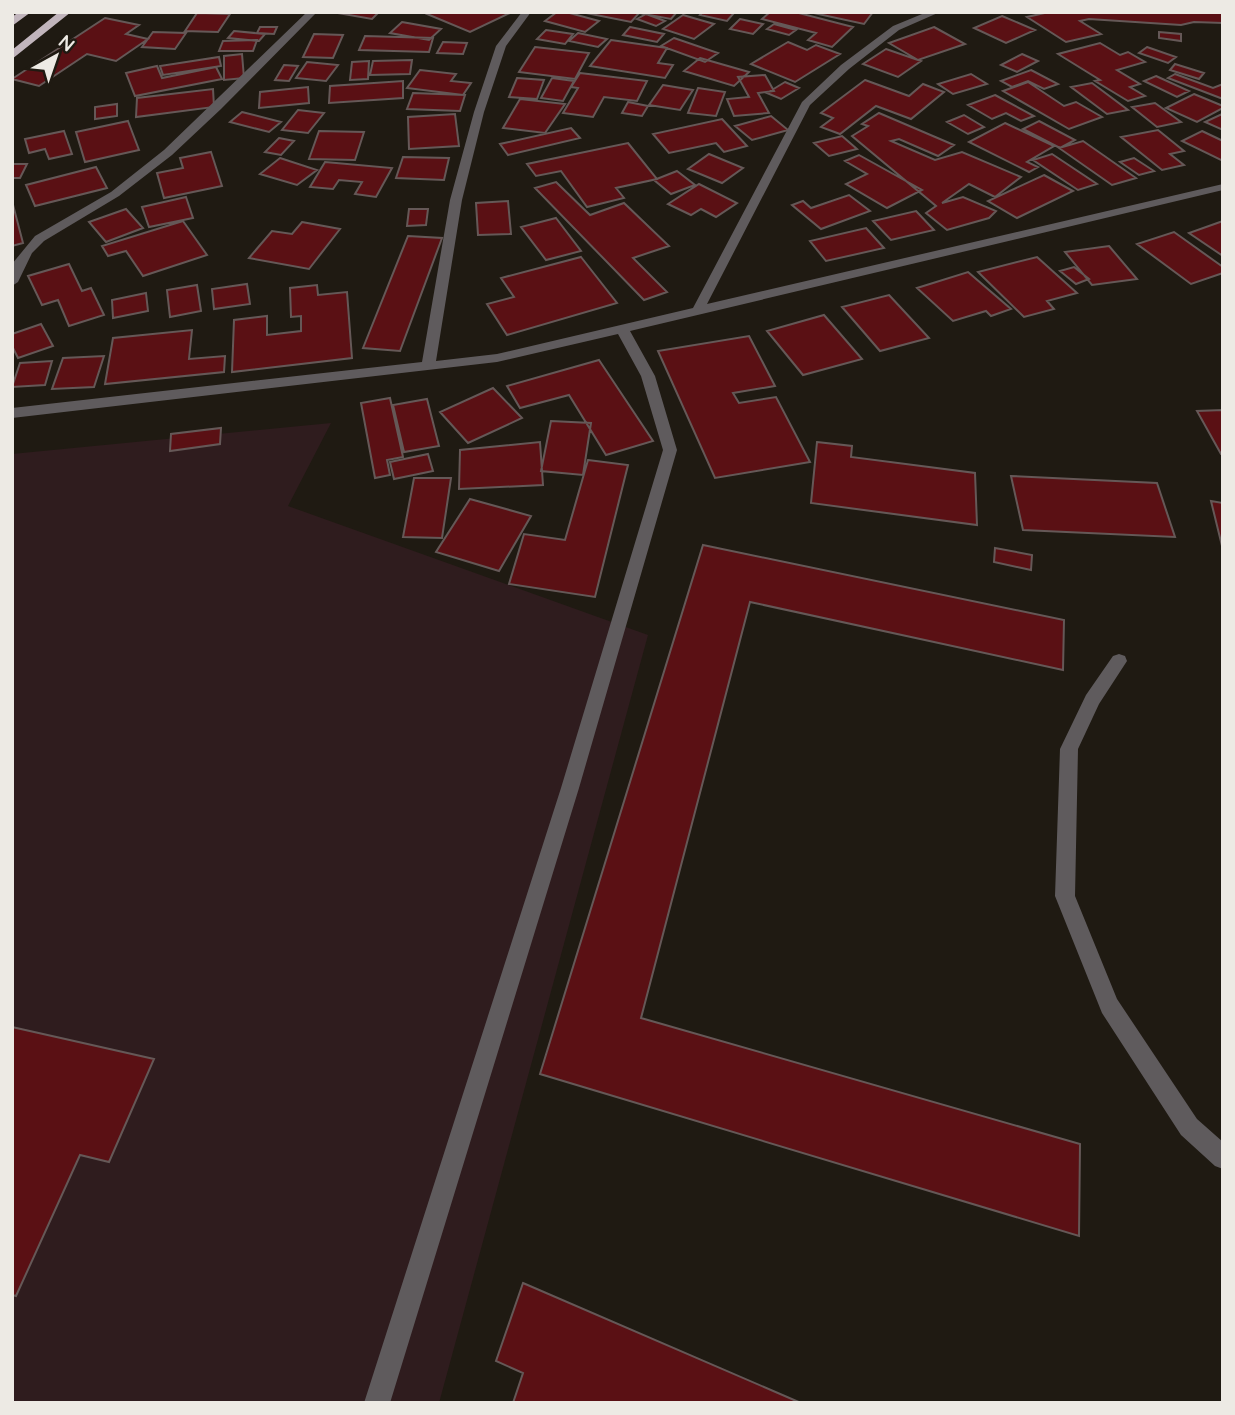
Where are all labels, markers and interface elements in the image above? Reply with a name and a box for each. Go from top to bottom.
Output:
north arrow [21,21,91,91]
text: N [54,29,80,57]

